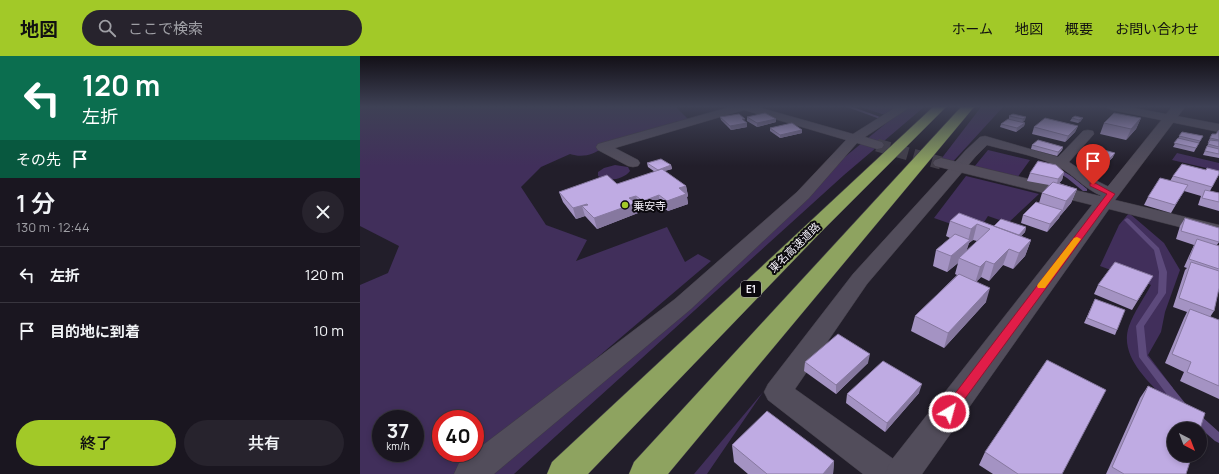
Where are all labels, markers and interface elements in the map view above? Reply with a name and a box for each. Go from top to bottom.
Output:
search box [82,10,362,46]
text: 地図 [20,16,58,42]
icon: search [96,17,118,39]
text: ここで検索 [128,18,203,39]
text: ホーム [951,19,993,38]
text: 地図 [1015,19,1043,38]
text: 概要 [1065,19,1093,38]
text: お問い合わせ [1115,19,1199,38]
text: 120 m [82,66,160,104]
icon: left [16,72,68,124]
text: 左折 [82,104,118,128]
pin [1076,144,1110,185]
icon: arrive [69,148,91,170]
text: その先 [16,149,61,170]
icon: arrive [1082,150,1104,172]
text: 1 分 [16,186,55,219]
button: close [302,191,344,233]
place label: 乗安寺 [633,198,666,213]
marker: 乗安寺 [620,200,630,210]
text: 130 m · 12:44 [16,218,90,236]
street label: 東名高速道路 [765,219,823,275]
icon: left [16,264,38,286]
text: 120 m [305,264,344,285]
text: 左折 [50,265,80,286]
road number: E1 [741,281,761,297]
icon: arrive [16,320,38,342]
text: 10 m [313,320,344,341]
text: 目的地に到着 [50,321,140,342]
position arrow [928,391,970,433]
speed limit sign: 40 [432,410,484,462]
text: 37 [387,417,409,444]
button: 終了 [16,420,176,466]
button: 共有 [184,420,344,466]
north arrow [1167,422,1207,462]
map controls [1167,422,1207,462]
text: km/h [386,439,410,453]

